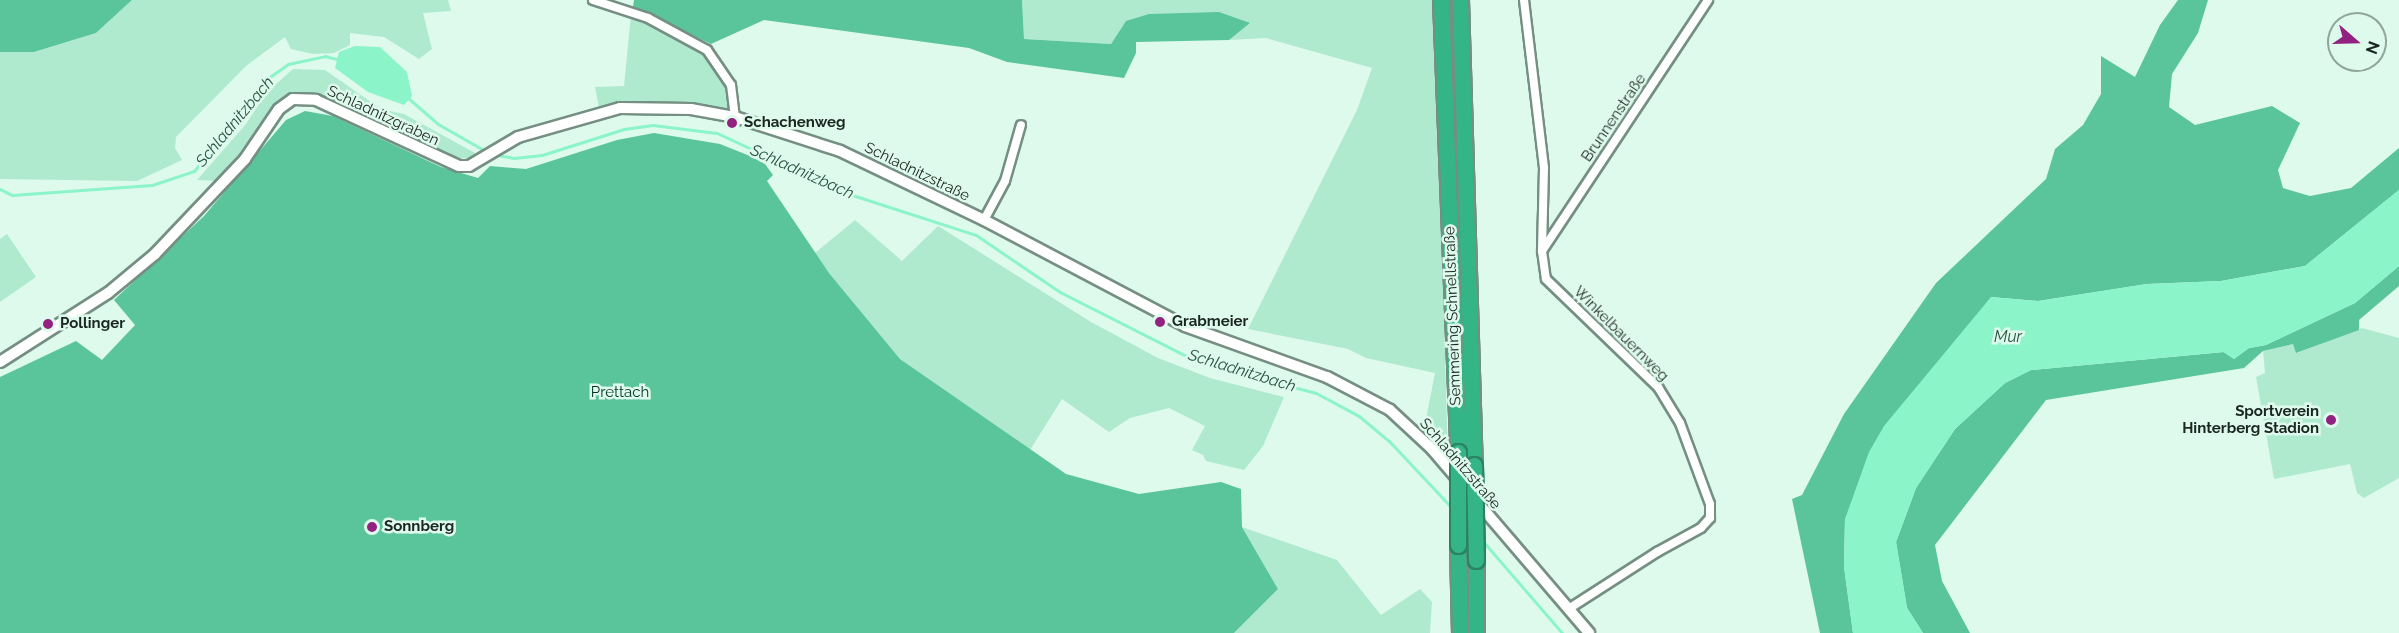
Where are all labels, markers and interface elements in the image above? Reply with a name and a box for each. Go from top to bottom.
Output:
north arrow [2327,12,2387,72]
text: N [2361,39,2384,57]
street label: Brunnenstraße [1578,71,1650,165]
water label: Schladnitzbach [192,73,278,171]
street label: Schladnitzgraben [324,82,442,150]
place label: Schachenweg [744,114,846,132]
marker: Schachenweg [725,116,739,130]
street label: Schladnitzstraße [861,139,973,205]
water label: Schladnitzbach [747,141,857,203]
street label: Semmering Schnellstraße [1441,226,1465,406]
street label: Winkelbauernweg [1570,283,1672,385]
place label: Grabmeier [1172,313,1248,331]
place label: Pollinger [60,315,125,333]
marker: Grabmeier [1153,315,1167,329]
marker: Pollinger [41,317,55,331]
water label: Mur [1994,327,2022,347]
water label: Schladnitzbach [1186,346,1298,396]
park label: Prettach [591,384,649,402]
place label: Sportverein Hinterberg Stadion [2182,402,2319,437]
marker: Sportverein Hinterberg Stadion [2324,413,2338,427]
street label: Schladnitzstraße [1416,415,1504,513]
place label: Sonnberg [384,518,454,536]
marker: Sonnberg [365,520,379,534]

